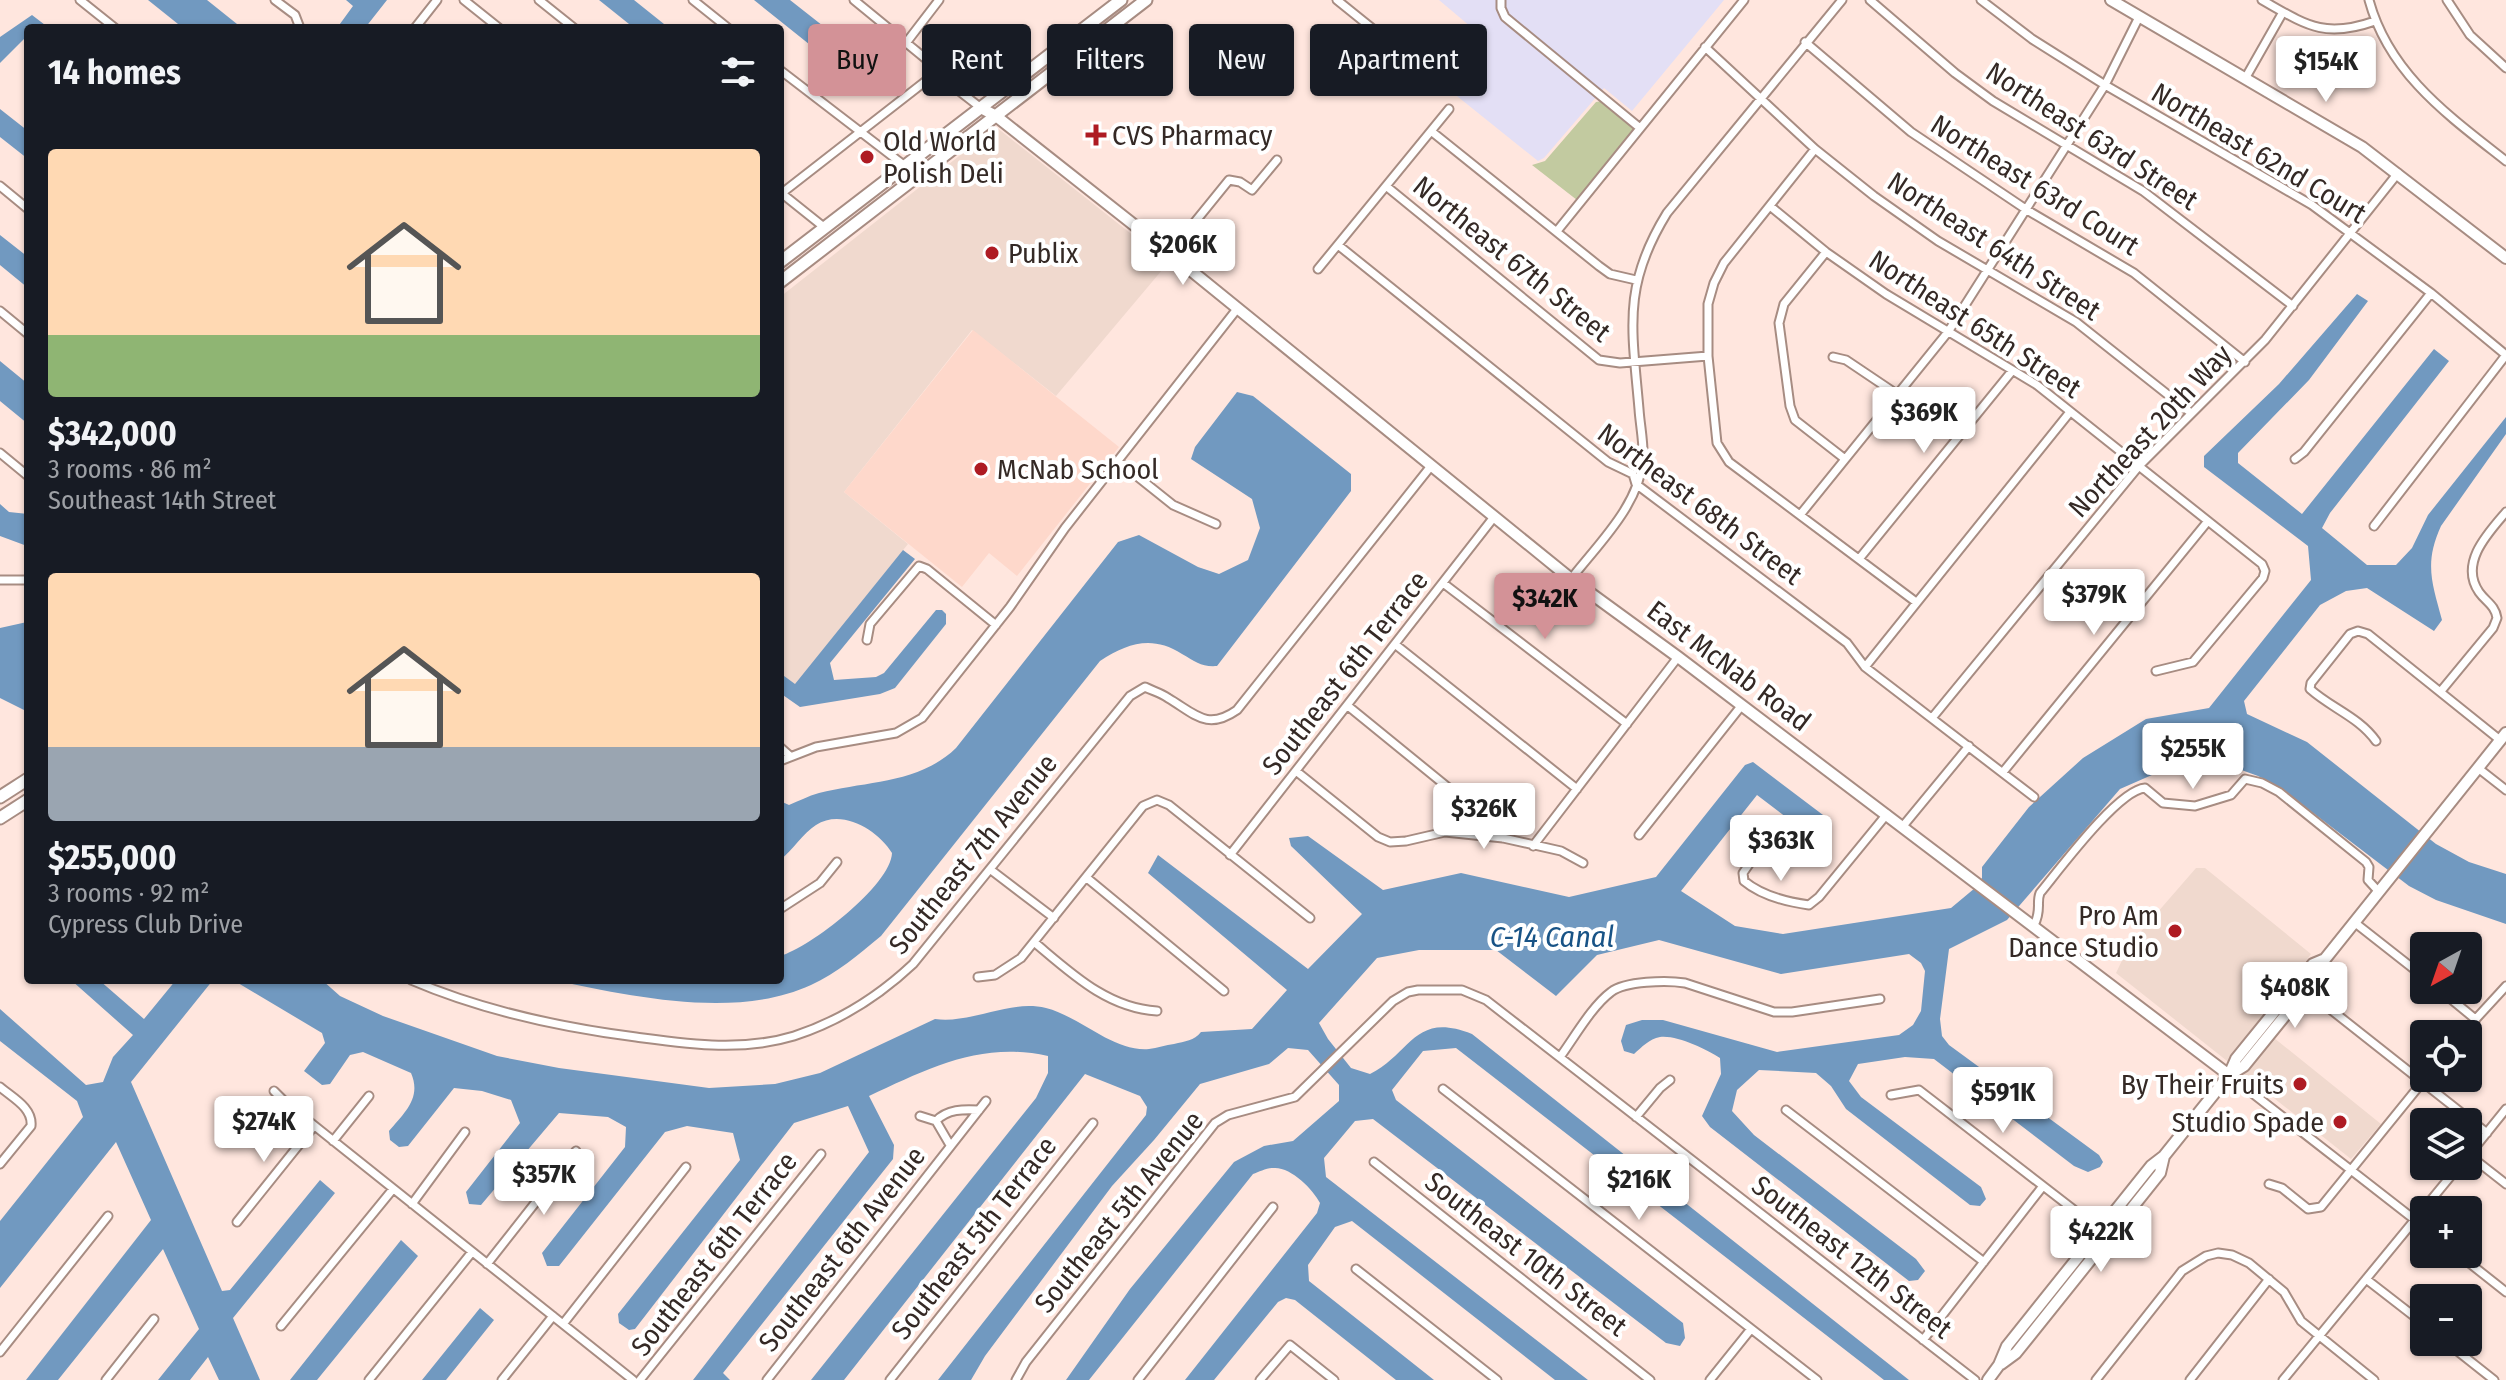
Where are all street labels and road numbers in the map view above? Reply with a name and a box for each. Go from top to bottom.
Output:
street label: Northeast 63rd Street [1980,55,2205,217]
street label: Northeast 62nd Court [2146,76,2373,231]
street label: Northeast 63rd Court [1925,108,2146,263]
street label: Northeast 64th Street [1881,165,2107,328]
street label: Northeast 67th Street [1407,169,1618,349]
street label: Northeast 65th Street [1863,243,2088,405]
street label: Northeast 20th Way [2062,338,2239,524]
street label: Northeast 68th Street [1591,416,1809,592]
street label: Southeast 6th Terrace [1255,565,1435,781]
street label: East McNab Road [1641,594,1817,738]
street label: Southeast 7th Avenue [882,747,1064,961]
street label: Southeast 5th Avenue [1028,1105,1210,1319]
street label: Southeast 5th Terrace [885,1130,1063,1346]
street label: Southeast 6th Avenue [752,1140,932,1358]
street label: Southeast 6th Terrace [624,1146,804,1362]
street label: Southeast 10th Street [1419,1165,1634,1343]
street label: Southeast 12th Street [1745,1169,1959,1346]

